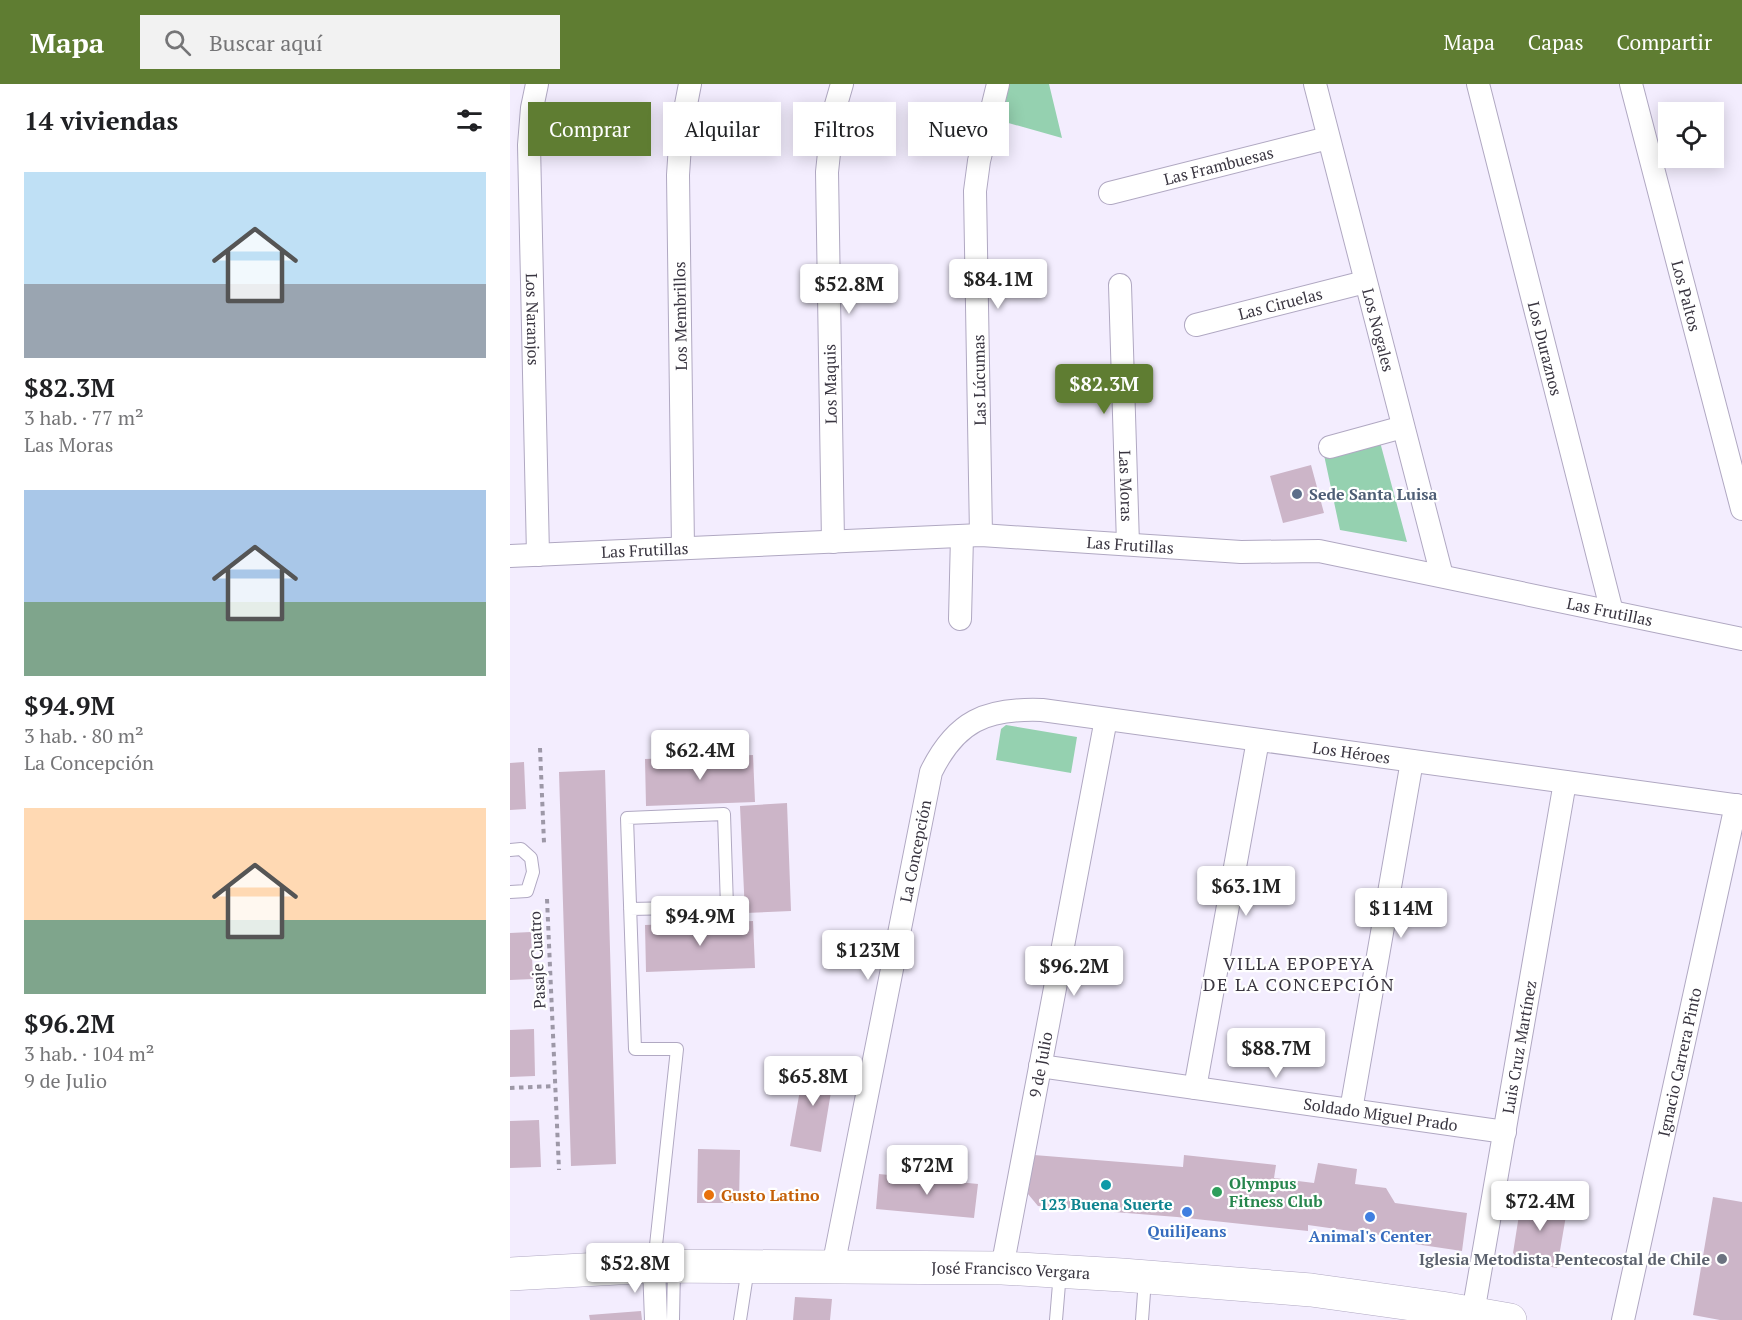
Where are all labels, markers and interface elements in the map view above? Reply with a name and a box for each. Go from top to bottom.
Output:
search box [140,15,560,69]
text: Mapa [30,24,104,61]
icon: search [161,26,194,59]
text: Buscar aquí [209,28,323,57]
text: Mapa [1443,28,1495,56]
text: Capas [1528,28,1584,56]
text: Compartir [1617,28,1712,56]
chip: Comprar [528,102,651,156]
chip: Alquilar [663,102,781,156]
chip: Filtros [793,102,896,156]
chip: Nuevo [908,102,1009,156]
map controls [1658,102,1724,168]
button: locate [1658,102,1724,168]
text: 14 viviendas [24,103,178,137]
icon: filters [453,104,486,137]
street label: Las Frambuesas [1161,141,1276,190]
icon: home [201,211,309,319]
street label: Los Paltos [1667,258,1706,334]
pin: $84.1M [949,259,1047,310]
street label: Los Membrillos [668,261,692,371]
pin: $52.8M [800,264,898,315]
text: $84.1M [963,265,1033,292]
text: $52.8M [814,270,884,297]
street label: Los Naranjos [521,273,545,366]
street label: Las Ciruelas [1236,282,1325,325]
street label: Los Nogales [1357,286,1400,374]
street label: Los Duraznos [1523,299,1568,398]
street label: Las Lúcumas [967,334,991,426]
street label: Los Maquis [818,344,842,424]
pin: $82.3M [1055,364,1153,415]
text: $82.3M [24,370,115,404]
text: $82.3M [1069,370,1139,397]
text: 3 hab. · 77 m² [24,404,144,431]
text: Las Moras [24,431,113,458]
street label: Las Moras [1114,450,1138,522]
place label: Sede Santa Luisa [1309,483,1438,505]
marker: Sede Santa Luisa [1290,487,1304,501]
icon: home [201,529,309,637]
street label: Las Frutillas [1086,531,1175,559]
street label: Las Frutillas [601,537,689,563]
street label: Las Frutillas [1565,592,1655,631]
text: $94.9M [24,688,115,722]
text: 3 hab. · 80 m² [24,722,144,749]
pin: $62.4M [651,730,749,781]
text: $62.4M [665,736,735,763]
street label: Los Héroes [1311,736,1392,769]
text: La Concepción [24,749,154,776]
street label: La Concepción [894,797,936,904]
icon: home [201,847,309,955]
pin: $63.1M [1197,866,1295,917]
text: $63.1M [1211,872,1281,899]
pin: $114M [1359,888,1443,939]
text: $114M [1369,894,1433,921]
pin: $94.9M [651,896,749,947]
text: $94.9M [665,902,735,929]
street label: Pasaje Cuatro [523,911,551,1009]
pin: $123M [826,930,910,981]
text: $123M [836,936,900,963]
pin: $96.2M [1025,946,1123,997]
district label: VILLA EPOPEYA DE LA CONCEPCIÓN [1203,951,1395,996]
text: $96.2M [1039,952,1109,979]
street label: Luis Cruz Martínez [1497,979,1541,1115]
street label: Ignacio Carrera Pinto [1653,985,1707,1139]
text: $96.2M [24,1006,115,1040]
pin: $88.7M [1227,1028,1325,1079]
street label: 9 de Julio [1024,1030,1058,1099]
text: $88.7M [1241,1034,1311,1061]
text: 3 hab. · 104 m² [24,1040,154,1067]
pin: $65.8M [764,1056,862,1107]
text: $65.8M [778,1062,848,1089]
text: 9 de Julio [24,1067,107,1094]
street label: Soldado Miguel Prado [1302,1093,1459,1136]
pin: $72M [891,1145,963,1196]
text: $72M [901,1151,953,1178]
place label: Olympus Fitness Club [1229,1172,1323,1212]
marker: 123 Buena Suerte [1099,1178,1113,1192]
pin: $72.4M [1491,1181,1589,1232]
place label: Gusto Latino [721,1184,820,1206]
marker: Olympus Fitness Club [1210,1185,1224,1199]
text: $72.4M [1505,1187,1575,1214]
marker: Gusto Latino [702,1188,716,1202]
place label: 123 Buena Suerte [1039,1193,1173,1215]
marker: QuiliJeans [1180,1205,1194,1219]
marker: Animal's Center [1363,1210,1377,1224]
place label: QuiliJeans [1148,1220,1226,1242]
place label: Animal's Center [1309,1225,1431,1247]
pin: $52.8M [586,1243,684,1294]
place label: Iglesia Metodista Pentecostal de Chile [1419,1248,1710,1270]
text: $52.8M [600,1249,670,1276]
marker: Iglesia Metodista Pentecostal de Chile [1715,1252,1729,1266]
street label: José Francisco Vergara [931,1257,1091,1284]

